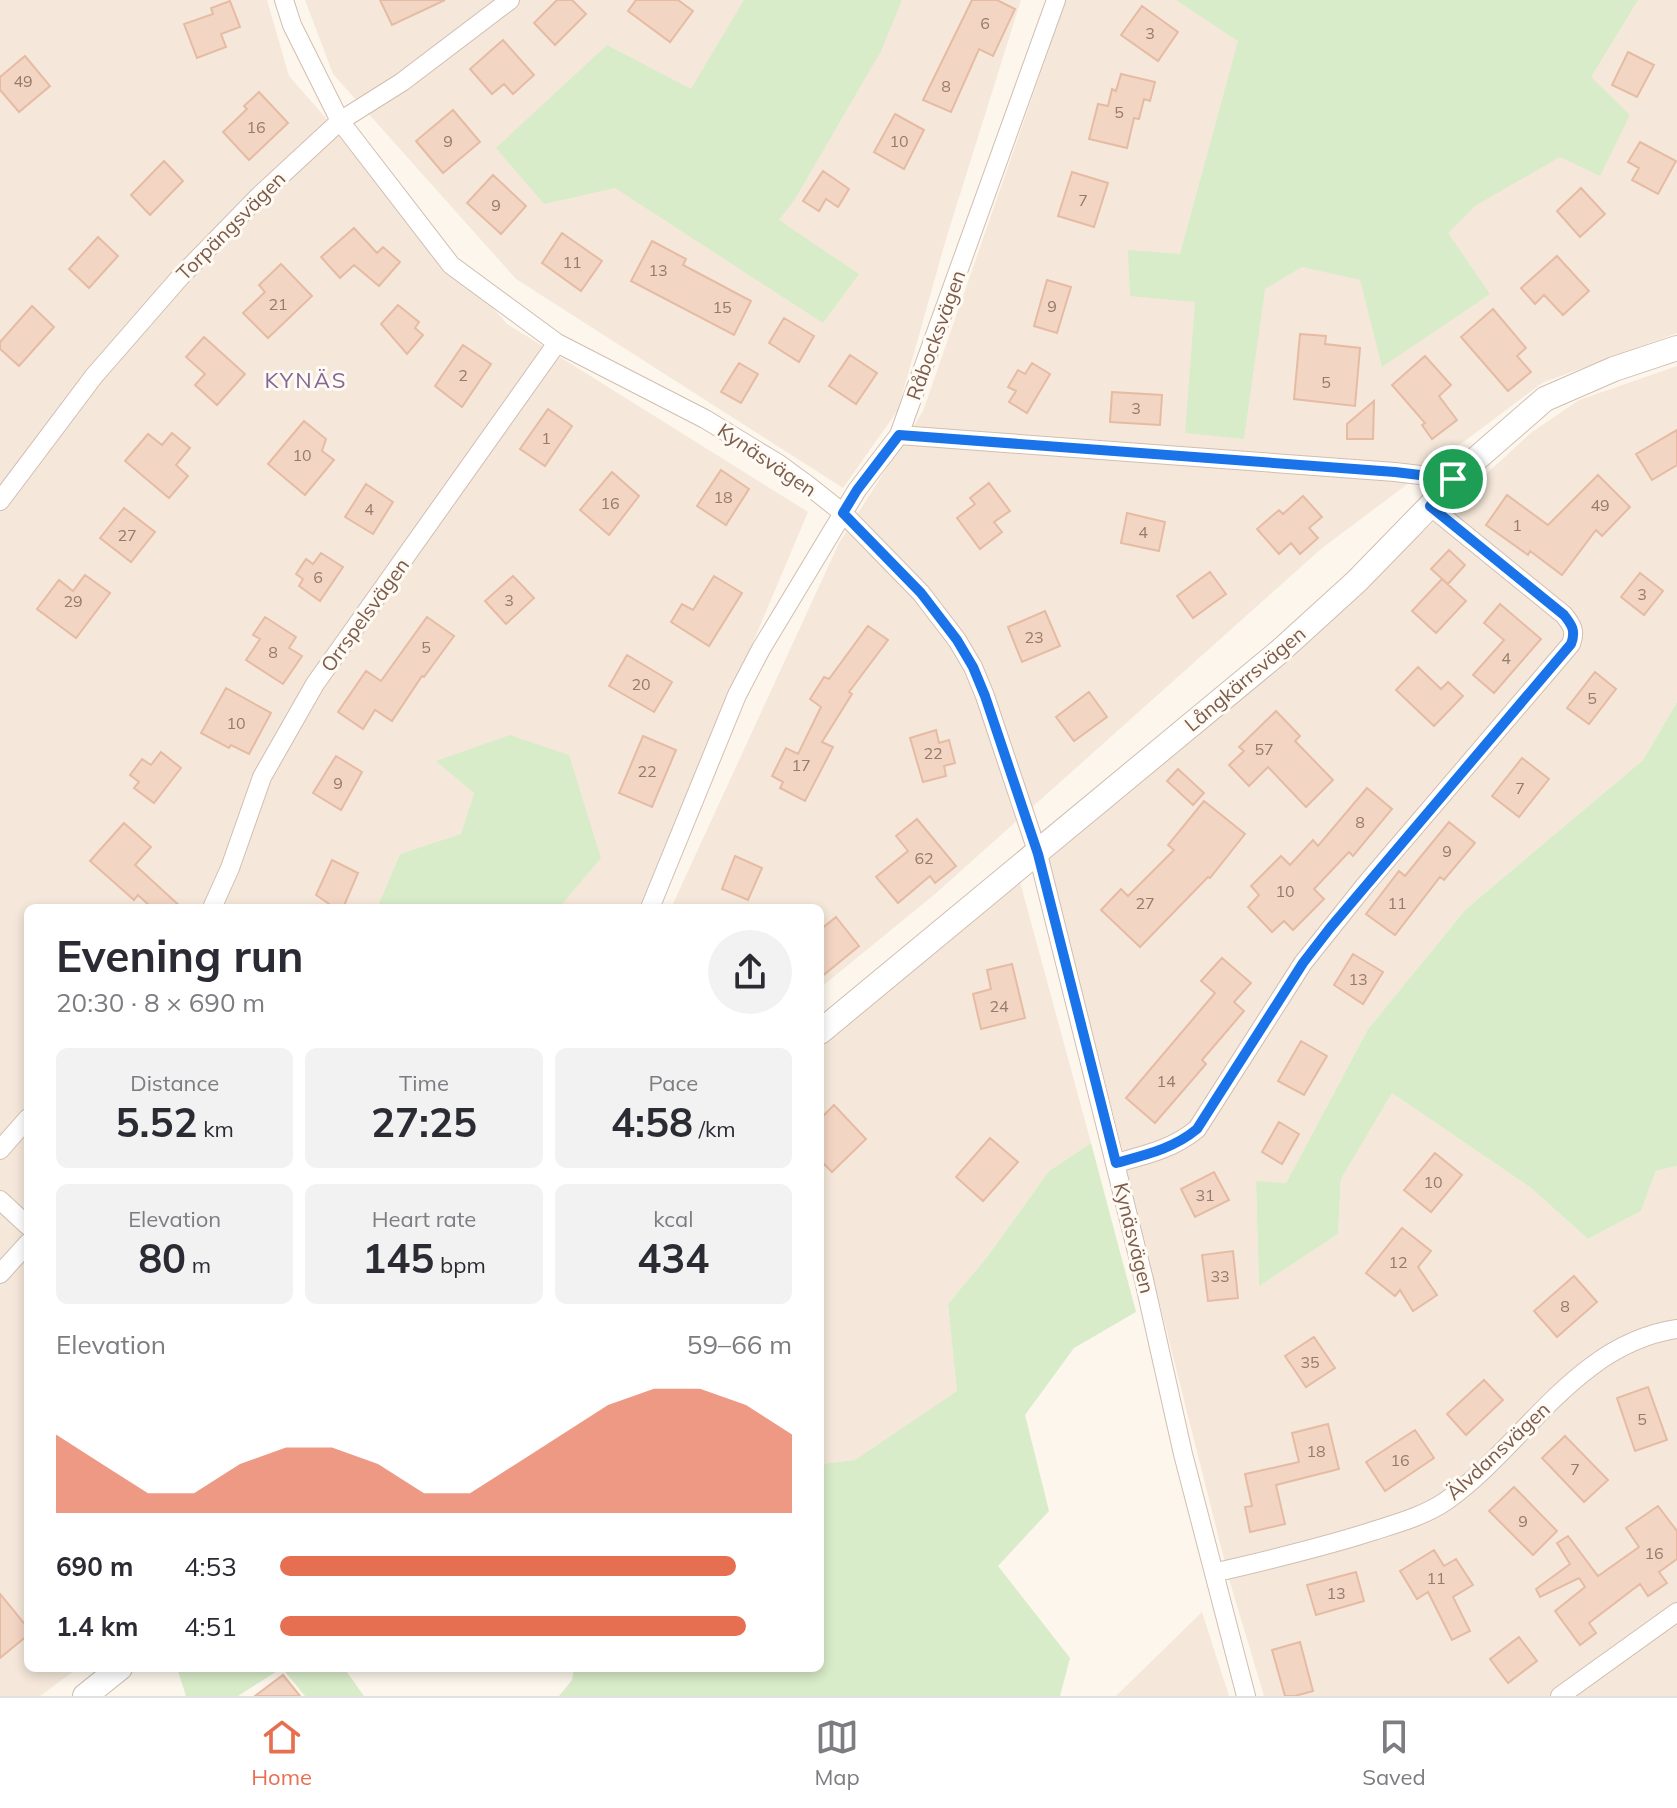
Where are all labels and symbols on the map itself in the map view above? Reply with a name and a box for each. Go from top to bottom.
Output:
house number: 6 [980,13,990,33]
house number: 3 [1145,23,1155,43]
house number: 49 [13,71,33,91]
house number: 8 [941,76,951,96]
house number: 5 [1114,102,1124,122]
house number: 16 [246,117,266,137]
house number: 9 [443,131,453,151]
house number: 10 [889,131,909,151]
street label: Torpängsvägen [171,166,290,285]
house number: 7 [1078,190,1088,210]
house number: 9 [491,195,501,215]
house number: 11 [562,252,582,272]
house number: 13 [648,260,668,280]
street label: Råbocksvägen [900,267,971,403]
house number: 21 [268,294,288,314]
house number: 9 [1047,296,1057,316]
house number: 15 [712,297,732,317]
house number: 2 [458,365,468,385]
district label: KYNÄS [264,366,348,394]
house number: 5 [1321,372,1331,392]
house number: 3 [1131,398,1141,418]
street label: Kynäsvägen [713,417,821,502]
house number: 1 [541,428,551,448]
house number: 10 [292,445,312,465]
pin [1419,445,1487,513]
house number: 18 [713,487,733,507]
house number: 16 [600,493,620,513]
house number: 49 [1590,495,1610,515]
house number: 4 [364,499,374,519]
house number: 1 [1512,515,1522,535]
house number: 4 [1138,522,1148,542]
house number: 27 [117,525,137,545]
street label: Orrspelsvägen [315,553,414,676]
house number: 6 [313,567,323,587]
house number: 3 [1637,584,1647,604]
house number: 3 [504,590,514,610]
house number: 29 [63,591,83,611]
street label: Långkärrsvägen [1179,621,1310,737]
house number: 23 [1024,627,1044,647]
house number: 5 [421,637,431,657]
house number: 8 [268,642,278,662]
house number: 4 [1501,648,1511,668]
house number: 20 [631,674,651,694]
house number: 5 [1587,688,1597,708]
house number: 10 [226,713,246,733]
house number: 57 [1254,739,1274,759]
house number: 22 [923,743,943,763]
house number: 17 [791,755,811,775]
house number: 22 [637,761,657,781]
house number: 9 [333,773,343,793]
house number: 7 [1515,778,1525,798]
house number: 8 [1355,812,1365,832]
house number: 9 [1442,841,1452,861]
house number: 62 [914,848,934,868]
house number: 10 [1275,881,1295,901]
house number: 27 [1135,893,1155,913]
house number: 11 [1387,893,1407,913]
house number: 13 [1348,969,1368,989]
house number: 24 [989,996,1009,1016]
house number: 14 [1156,1071,1176,1091]
house number: 10 [1423,1172,1443,1192]
street label: Kynäsvägen [1109,1180,1160,1296]
house number: 31 [1195,1185,1215,1205]
house number: 12 [1388,1252,1408,1272]
house number: 33 [1210,1266,1230,1286]
house number: 8 [1560,1296,1570,1316]
house number: 35 [1300,1352,1320,1372]
street label: Älvdansvägen [1441,1396,1555,1505]
house number: 5 [1637,1409,1647,1429]
house number: 18 [1306,1441,1326,1461]
house number: 16 [1390,1450,1410,1470]
house number: 7 [1570,1459,1580,1479]
house number: 9 [1518,1511,1528,1531]
house number: 16 [1644,1543,1664,1563]
house number: 11 [1426,1568,1446,1588]
house number: 13 [1326,1583,1346,1603]

